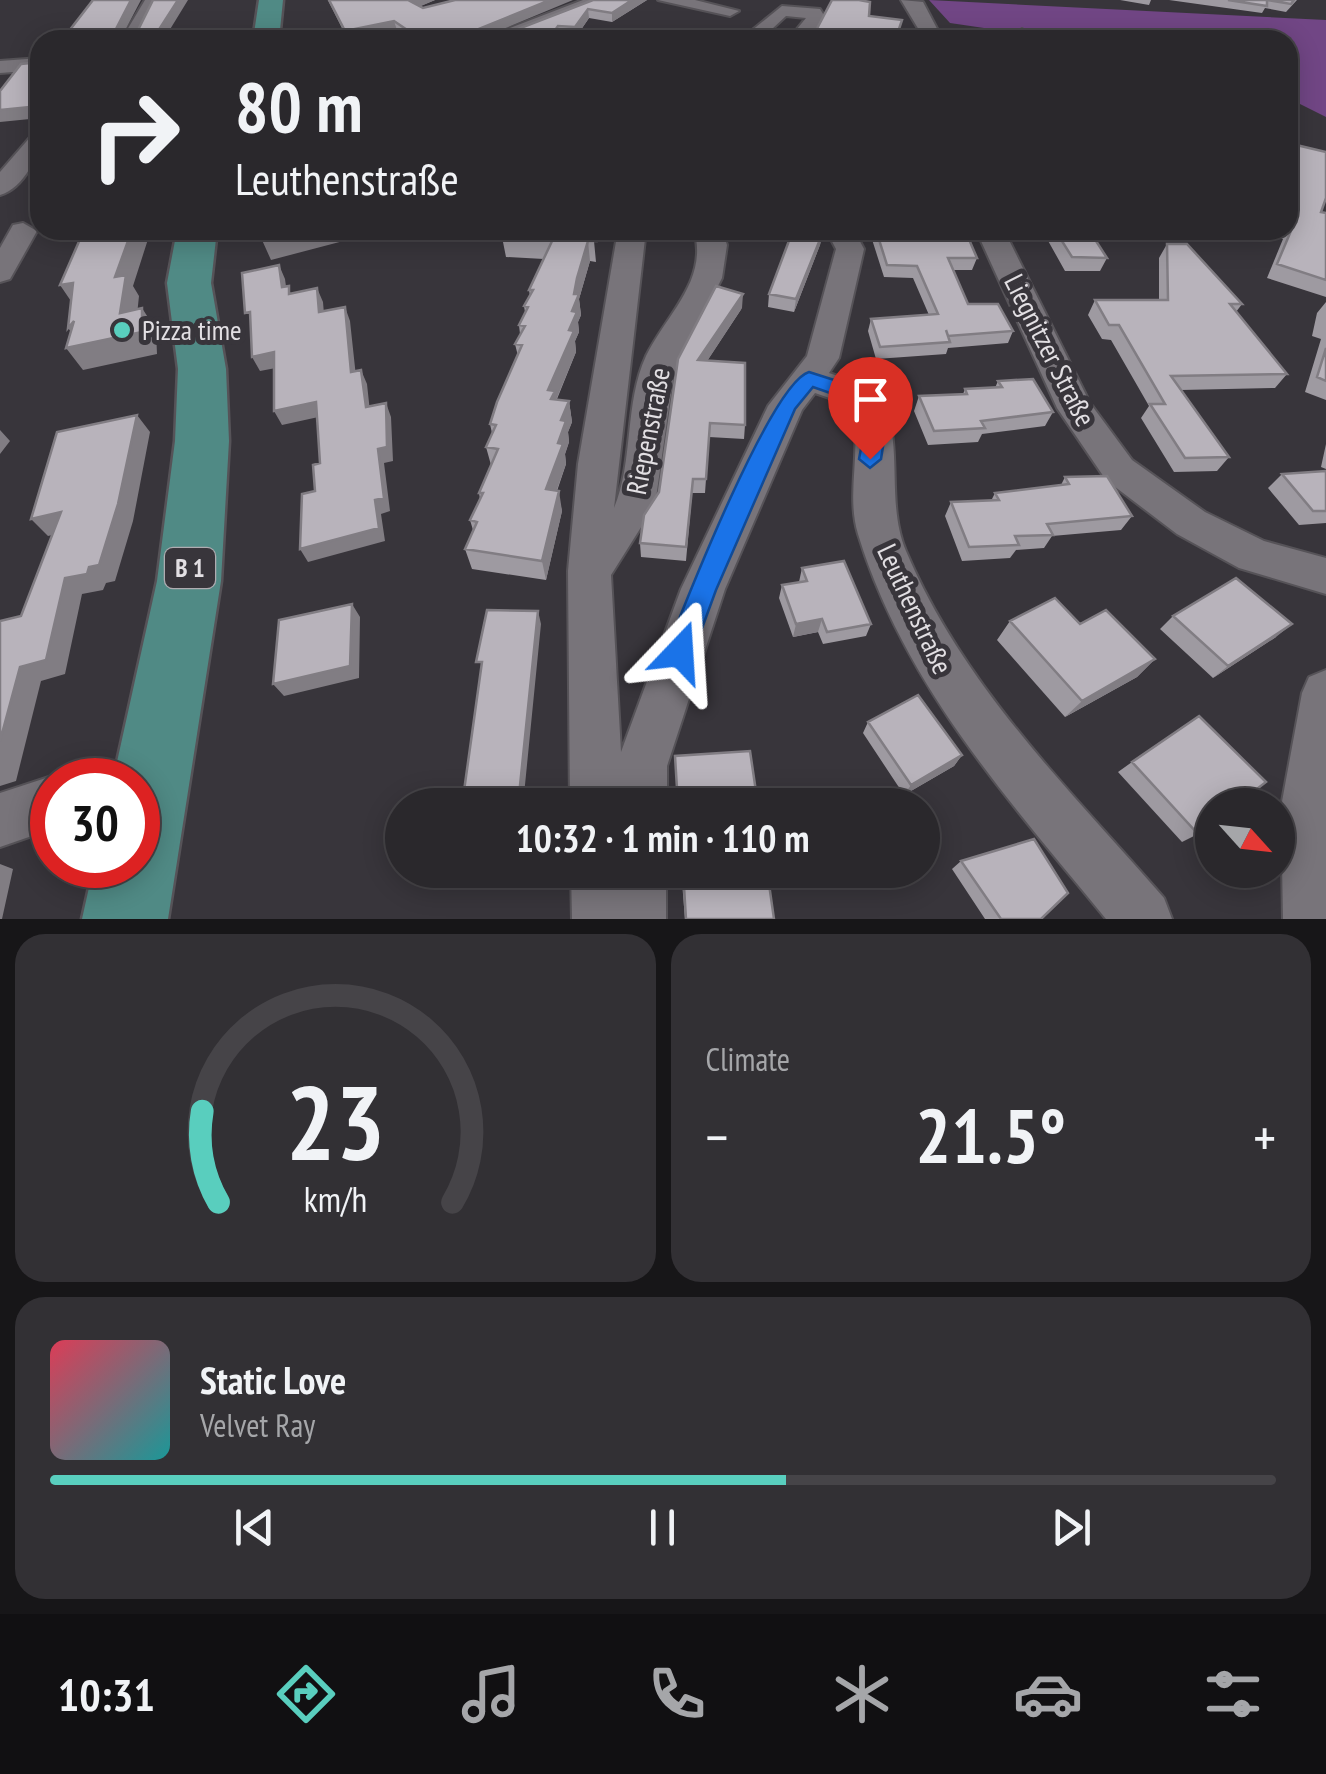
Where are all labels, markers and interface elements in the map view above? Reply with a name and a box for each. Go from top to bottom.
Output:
text: 80 m [235,61,363,151]
icon: right [70,70,200,200]
text: Leuthenstraße [235,149,459,207]
street label: Liegnitzer Straße [996,267,1105,432]
place label: Pizza time [142,311,242,348]
marker: Pizza time [111,319,133,341]
pin [828,357,913,460]
street label: Riepenstraße [617,364,678,497]
icon: arrive [843,372,898,427]
street label: Leuthenstraße [869,538,962,680]
road number: B 1 [165,548,215,588]
position arrow [628,600,732,704]
speed limit sign: 30 [30,758,160,888]
north arrow [1195,788,1295,888]
map controls [1195,788,1295,888]
text: 10:32 · 1 min · 110 m [516,813,809,862]
text: Climate [706,1038,790,1080]
text: 23 [286,1054,385,1189]
text: 21.5° [915,1087,1066,1184]
text: − [706,1101,728,1172]
text: + [1253,1101,1276,1172]
text: km/h [304,1176,367,1222]
text: Static Love [200,1355,346,1404]
text: Velvet Ray [200,1404,315,1446]
icon: previous [227,1500,282,1555]
icon: pause [635,1500,690,1555]
icon: next [1044,1500,1099,1555]
icon: directions [271,1659,341,1729]
icon: music [456,1659,526,1729]
icon: phone [642,1659,712,1729]
icon: climate [827,1659,897,1729]
icon: car [1013,1659,1083,1729]
icon: filters [1198,1659,1268,1729]
text: 10:31 [58,1665,155,1723]

